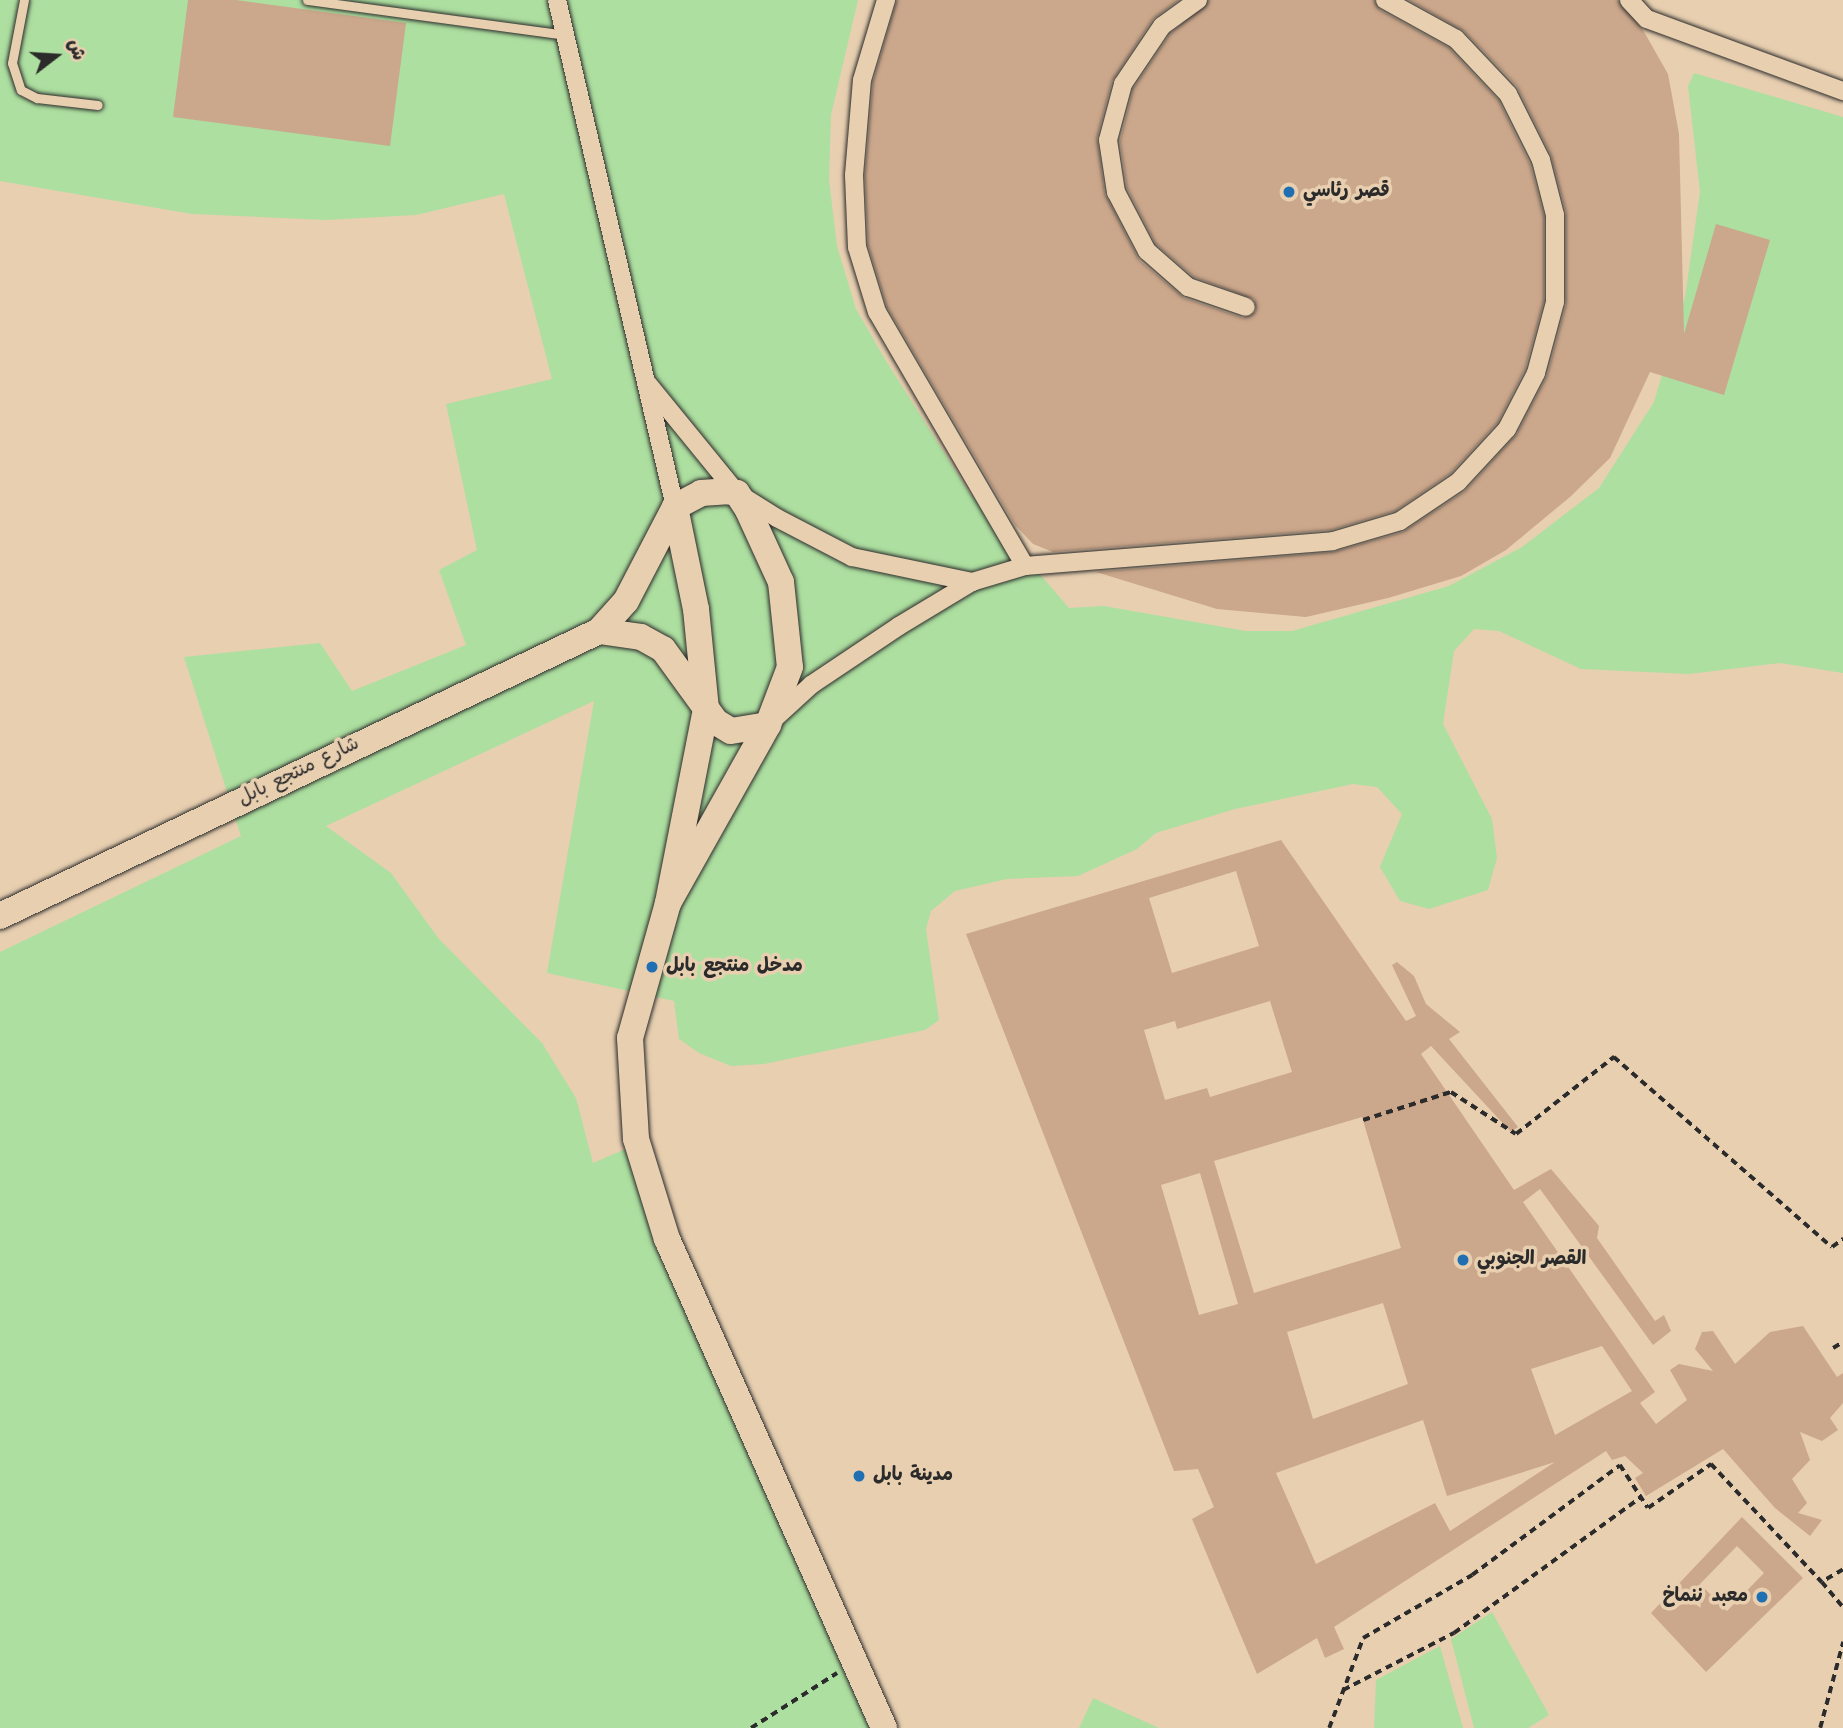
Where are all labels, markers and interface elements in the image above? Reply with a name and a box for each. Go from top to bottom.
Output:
north arrow [21,21,91,91]
text: ش [59,35,93,64]
place label: قصر رئاسي [1303,181,1390,203]
marker: قصر رئاسي [1281,184,1297,200]
street label: شارع منتجع بابل [235,733,363,811]
place label: مدخل منتجع بابل [666,956,803,978]
marker: مدخل منتجع بابل [644,959,660,975]
place label: القصر الجنوبي [1477,1249,1586,1271]
marker: القصر الجنوبي [1455,1252,1471,1268]
place label: مدينة بابل [873,1465,953,1487]
marker: مدينة بابل [851,1468,867,1484]
place label: معبد ننماخ [1663,1586,1748,1608]
marker: معبد ننماخ [1754,1589,1770,1605]

